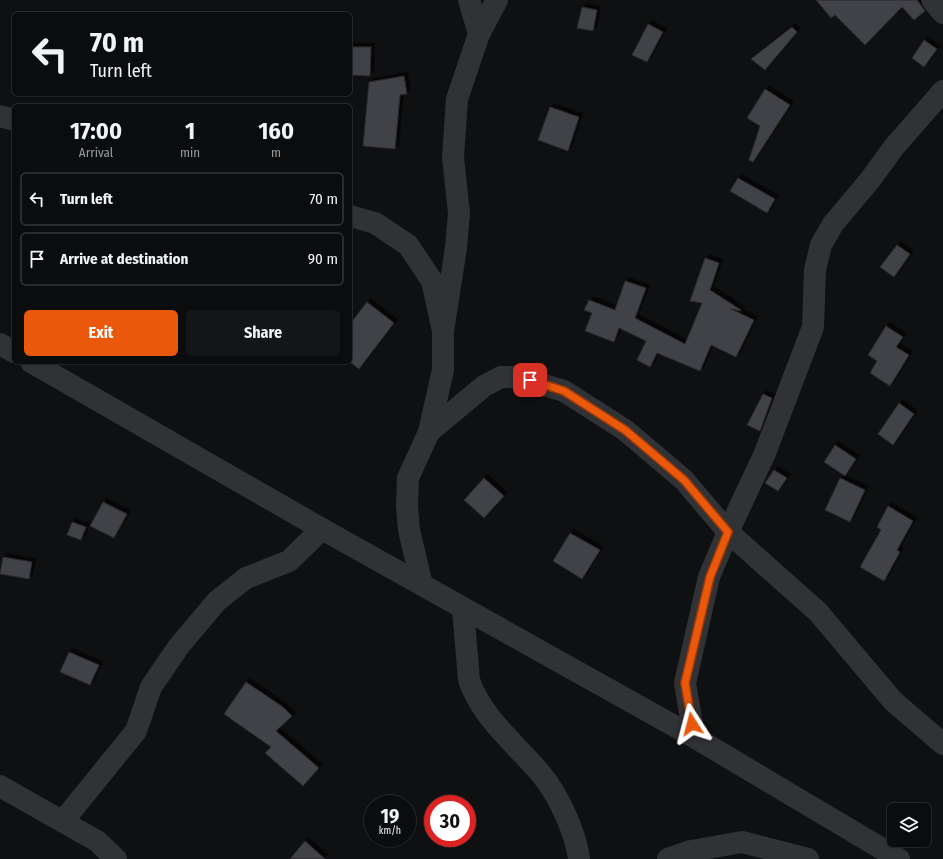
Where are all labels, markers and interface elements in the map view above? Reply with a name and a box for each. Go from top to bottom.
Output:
text: 70 m [90,26,144,59]
icon: left [24,28,76,80]
text: Turn left [90,60,152,82]
text: 17:00 [70,117,122,145]
text: 1 [185,117,195,145]
text: 160 [258,117,294,145]
text: Arrival [79,145,113,160]
text: min [180,145,200,160]
text: m [271,145,281,160]
icon: left [26,188,48,210]
text: Turn left [60,190,113,208]
text: 70 m [309,190,338,208]
icon: arrive [26,248,48,270]
text: Arrive at destination [60,250,188,268]
text: 90 m [308,250,338,268]
button: Exit [24,310,178,356]
button: Share [186,310,340,356]
pin [513,363,547,397]
icon: arrive [519,369,541,391]
position arrow [671,703,713,745]
speed limit sign: 30 [424,795,476,847]
map controls [887,803,931,847]
button: layers [887,803,931,847]
text: 19 [381,804,399,828]
text: km/h [379,825,401,837]

